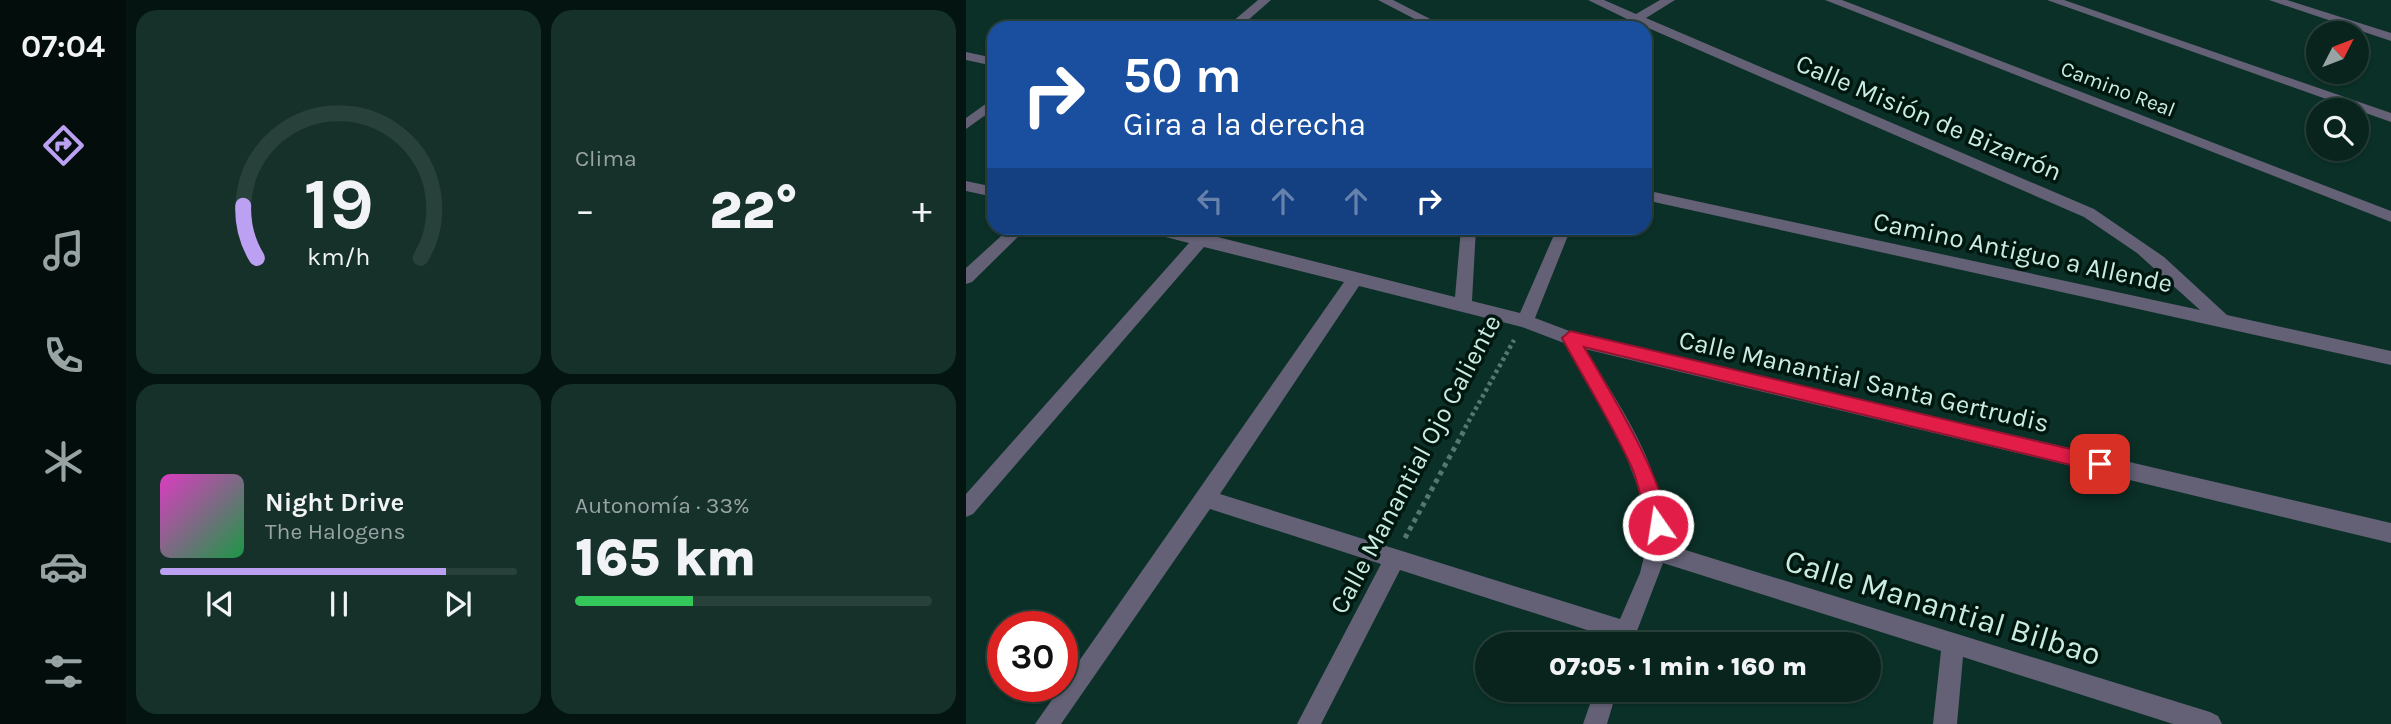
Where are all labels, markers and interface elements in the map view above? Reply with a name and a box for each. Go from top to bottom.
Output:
north arrow [2306,21,2370,84]
map controls [2306,21,2369,161]
text: 07:04 [21,28,105,65]
text: 50 m [1123,47,1241,104]
street label: Calle Misión de Bizarrón [1791,47,2066,188]
icon: right [1008,49,1099,140]
street label: Camino Real [2057,56,2179,122]
button: search [2306,98,2369,161]
text: Gira a la derecha [1123,106,1366,143]
icon: directions [39,121,88,170]
text: Clima [575,145,637,172]
text: 19 [303,161,374,246]
text: 22° [709,180,798,241]
icon: left [1191,182,1229,220]
icon: ahead [1264,182,1302,220]
icon: ahead [1337,182,1375,220]
icon: right [1410,182,1448,220]
text: − [575,188,595,233]
text: + [912,188,932,233]
street label: Camino Antiguo a Allende [1870,206,2175,299]
icon: music [39,226,88,275]
text: km/h [307,242,370,271]
street label: Calle Manantial Ojo Caliente [1323,309,1508,619]
street label: Calle Manantial Santa Gertrudis [1676,324,2052,439]
icon: phone [39,331,88,380]
pin [2070,434,2130,494]
icon: climate [39,437,88,486]
icon: arrive [2081,445,2119,483]
text: Night Drive [265,487,404,518]
position arrow [1621,488,1695,562]
text: Autonomía · 33% [575,492,750,519]
text: The Halogens [265,518,405,545]
text: 165 km [575,527,756,588]
icon: car [39,542,88,591]
street label: Calle Manantial Bilbao [1780,542,2105,673]
icon: previous [201,585,239,623]
icon: pause [320,585,358,623]
icon: next [439,585,477,623]
speed limit sign: 30 [987,611,1078,702]
icon: filters [39,647,88,696]
text: 07:05 · 1 min · 160 m [1549,651,1807,682]

